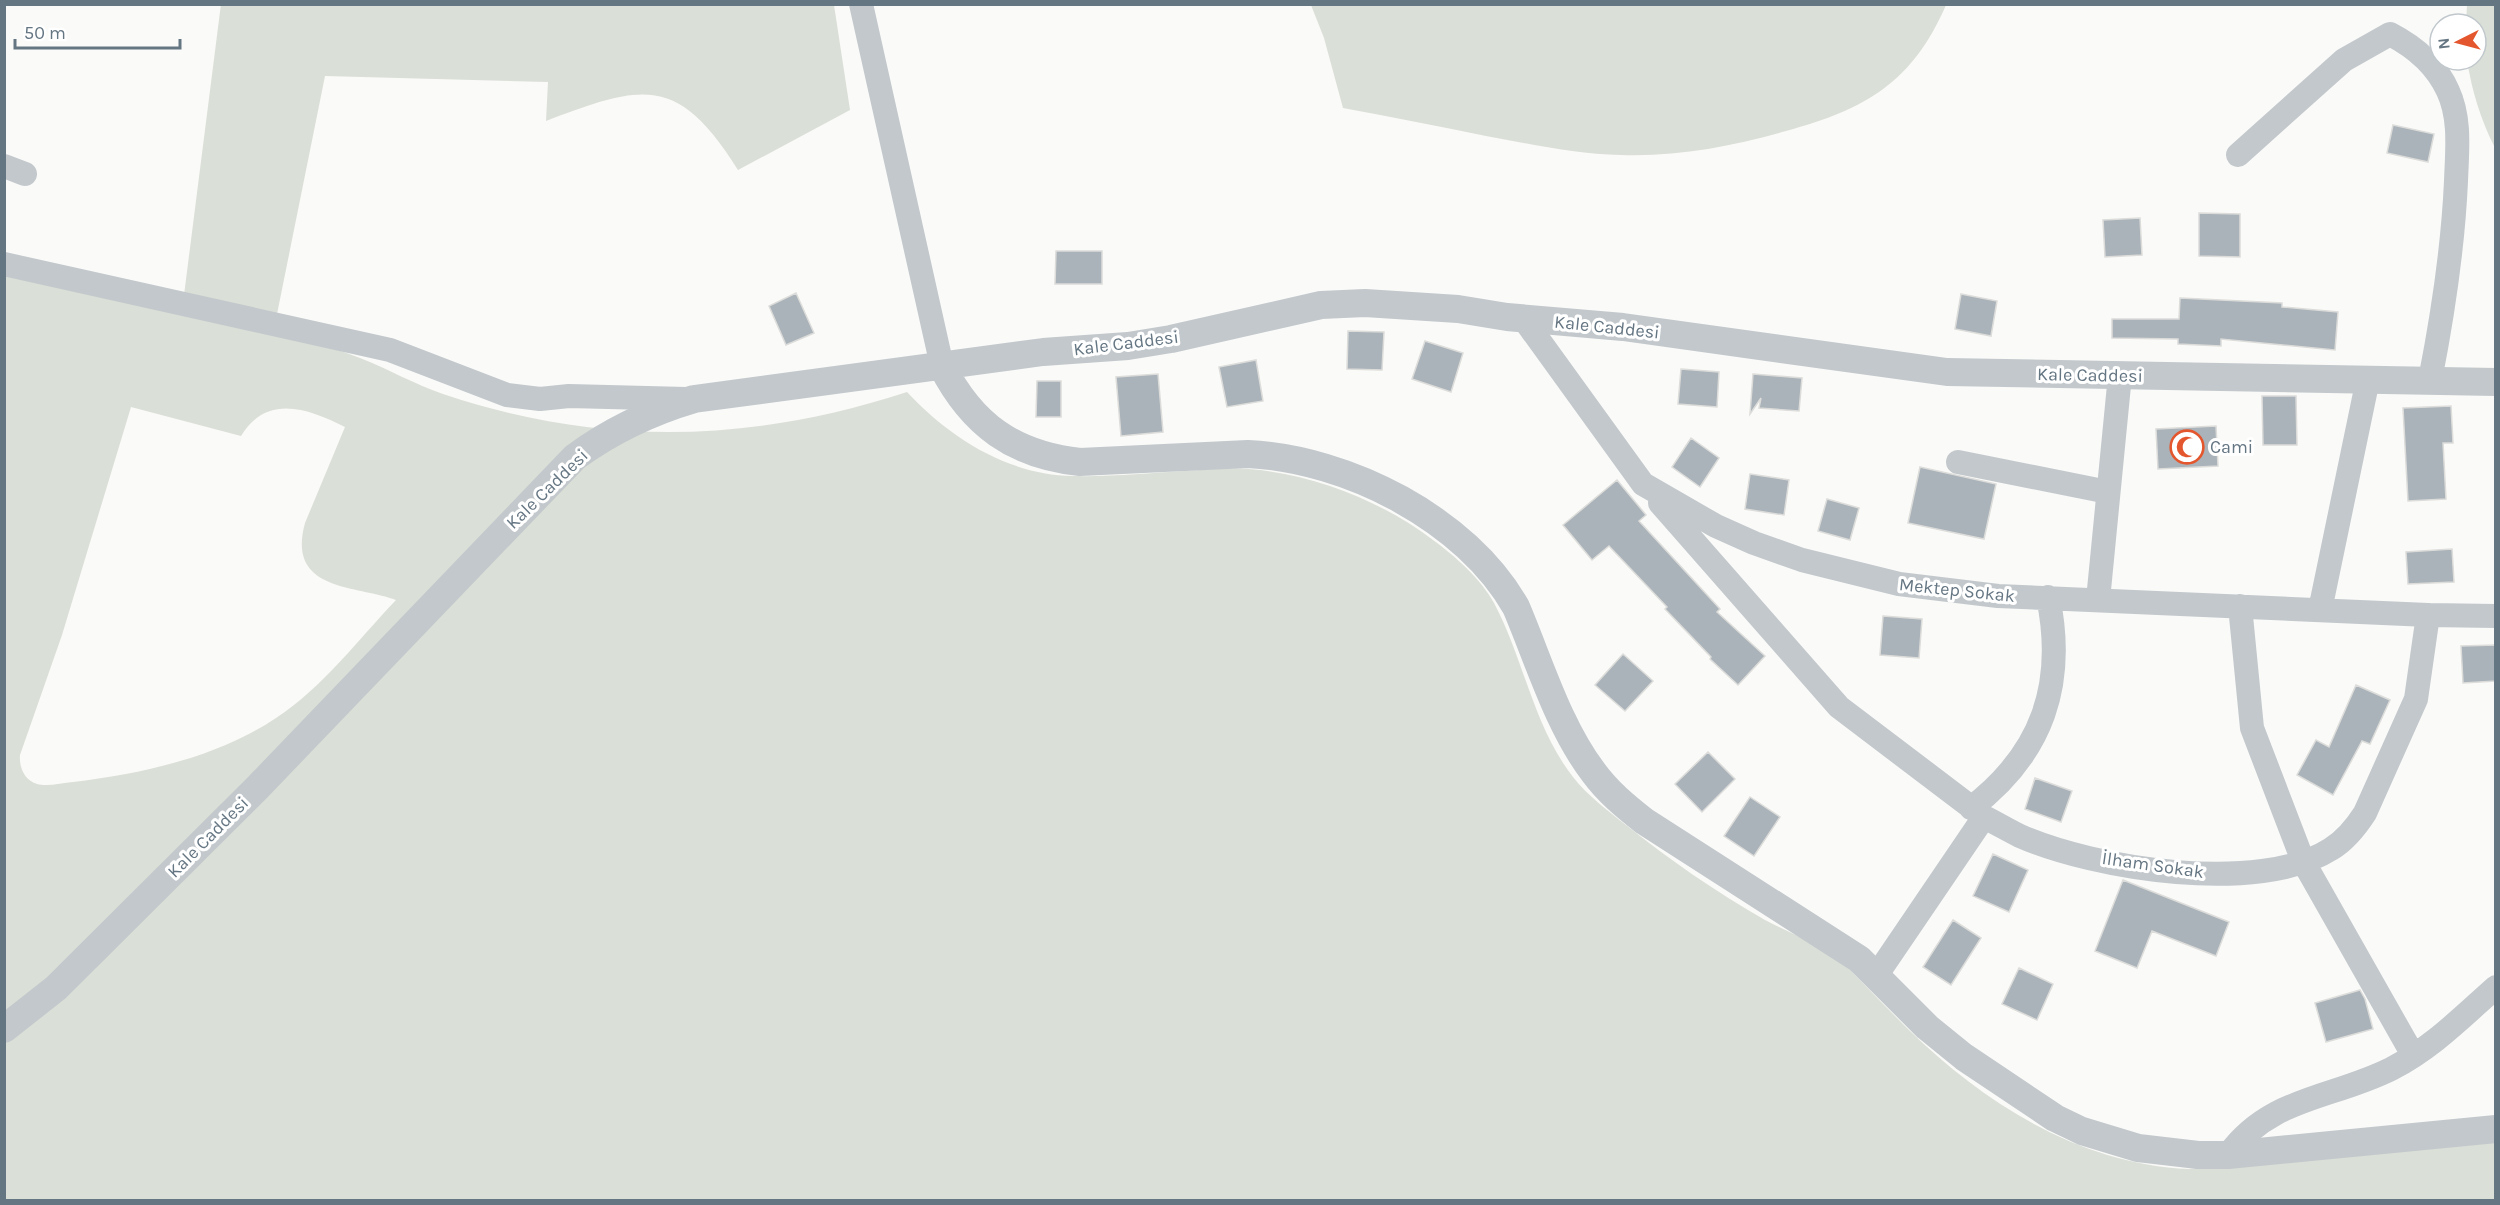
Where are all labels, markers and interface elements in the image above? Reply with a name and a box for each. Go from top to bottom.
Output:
scale bar [15,12,180,50]
north arrow [2428,12,2488,72]
text: 50 m [24,22,66,44]
text: N [2434,37,2454,50]
street label: Kale Caddesi [1553,311,1661,343]
street label: Kale Caddesi [1072,326,1180,360]
street label: Kale Caddesi [2037,363,2143,387]
mosque icon: Cami [2169,429,2205,465]
place label: Cami [2210,436,2253,458]
street label: Kale Caddesi [501,444,593,534]
street label: Mektep Sokak [1898,573,2016,607]
street label: Kale Caddesi [163,792,253,882]
street label: İlham Sokak [2101,847,2205,883]

